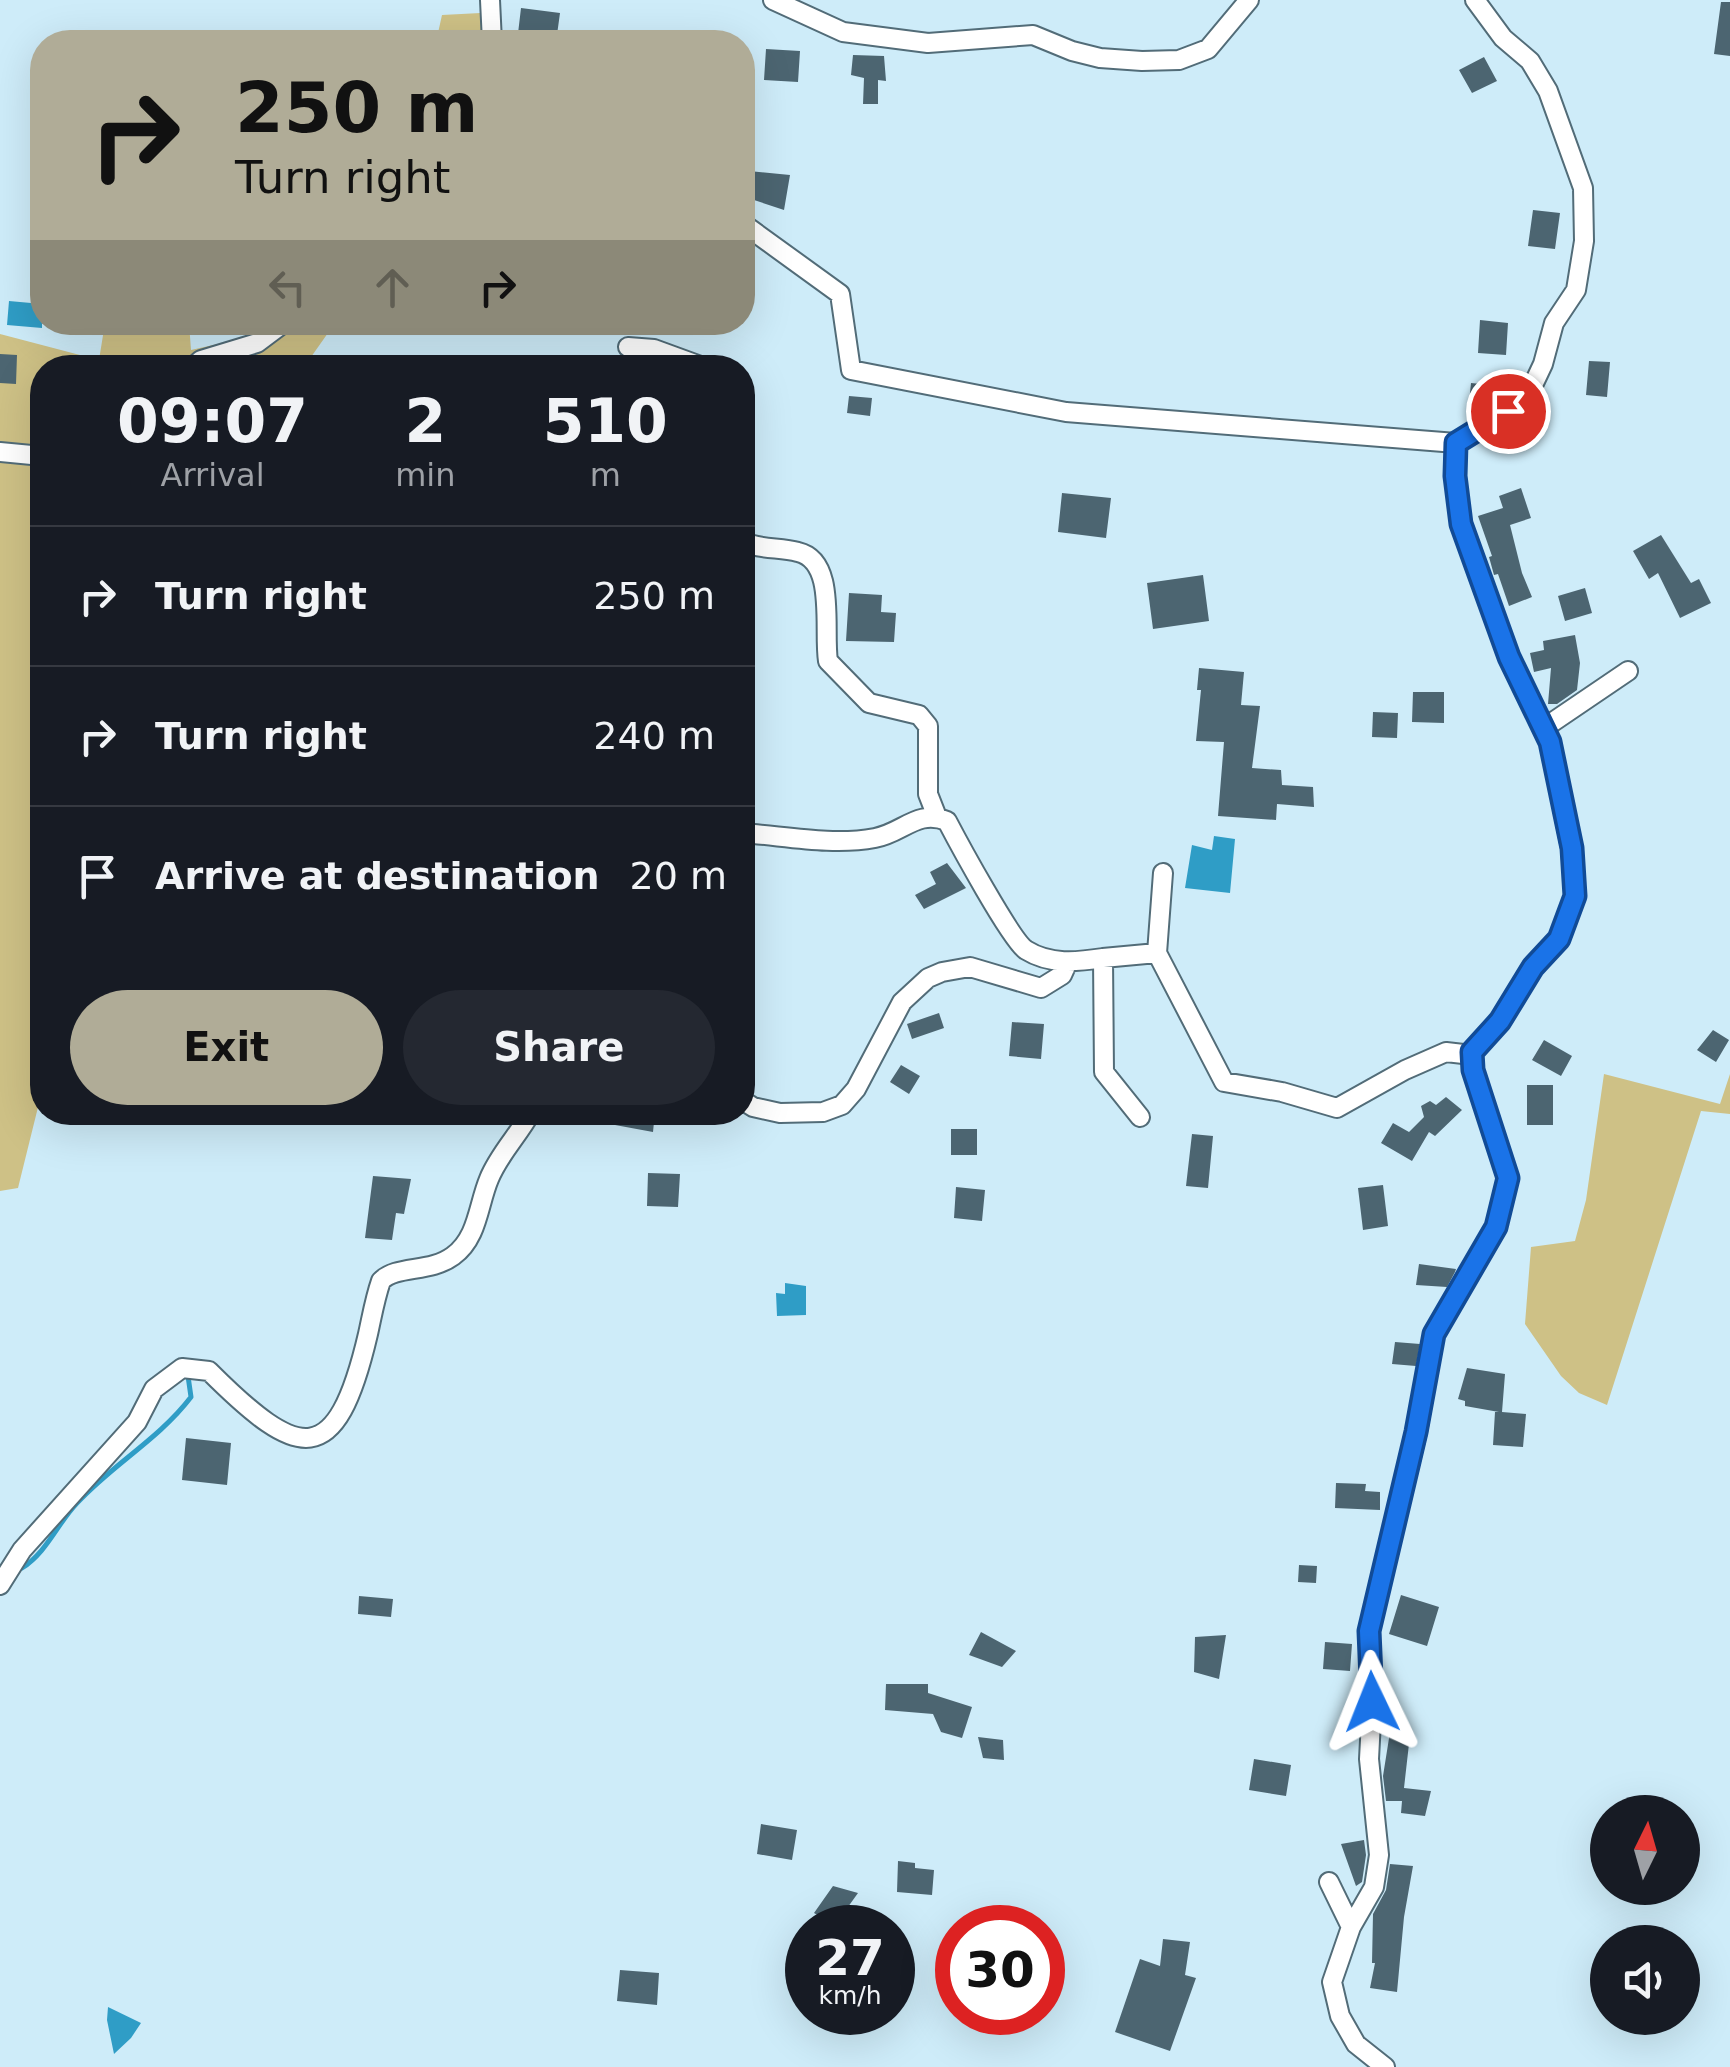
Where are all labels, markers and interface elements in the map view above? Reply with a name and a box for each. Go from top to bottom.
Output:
text: 250 m [235,67,478,149]
icon: right [70,70,200,200]
text: Turn right [235,151,450,204]
icon: left [260,260,315,315]
icon: ahead [365,260,420,315]
icon: right [470,260,525,315]
pin [1466,369,1551,454]
icon: arrive [1481,384,1536,439]
text: 09:07 [117,386,308,456]
text: 2 [404,386,446,456]
text: 510 [543,386,668,456]
text: Arrival [161,456,265,494]
text: min [395,456,456,494]
text: m [590,456,621,494]
icon: right [70,569,125,624]
text: Turn right [155,574,367,618]
text: 250 m [593,574,715,618]
icon: right [70,709,125,764]
text: Turn right [155,714,367,758]
text: 240 m [593,714,715,758]
icon: arrive [70,849,125,904]
text: Arrive at destination [155,854,600,898]
text: 20 m [630,854,727,898]
button: Exit [70,990,383,1105]
button: Share [403,990,715,1105]
position arrow [1320,1650,1424,1754]
north arrow [1590,1795,1700,1905]
map controls [1590,1795,1700,2035]
speed limit sign: 30 [935,1905,1065,2035]
button: sound [1590,1925,1700,2035]
text: 27 [815,1929,885,1987]
text: km/h [818,1981,882,2010]

